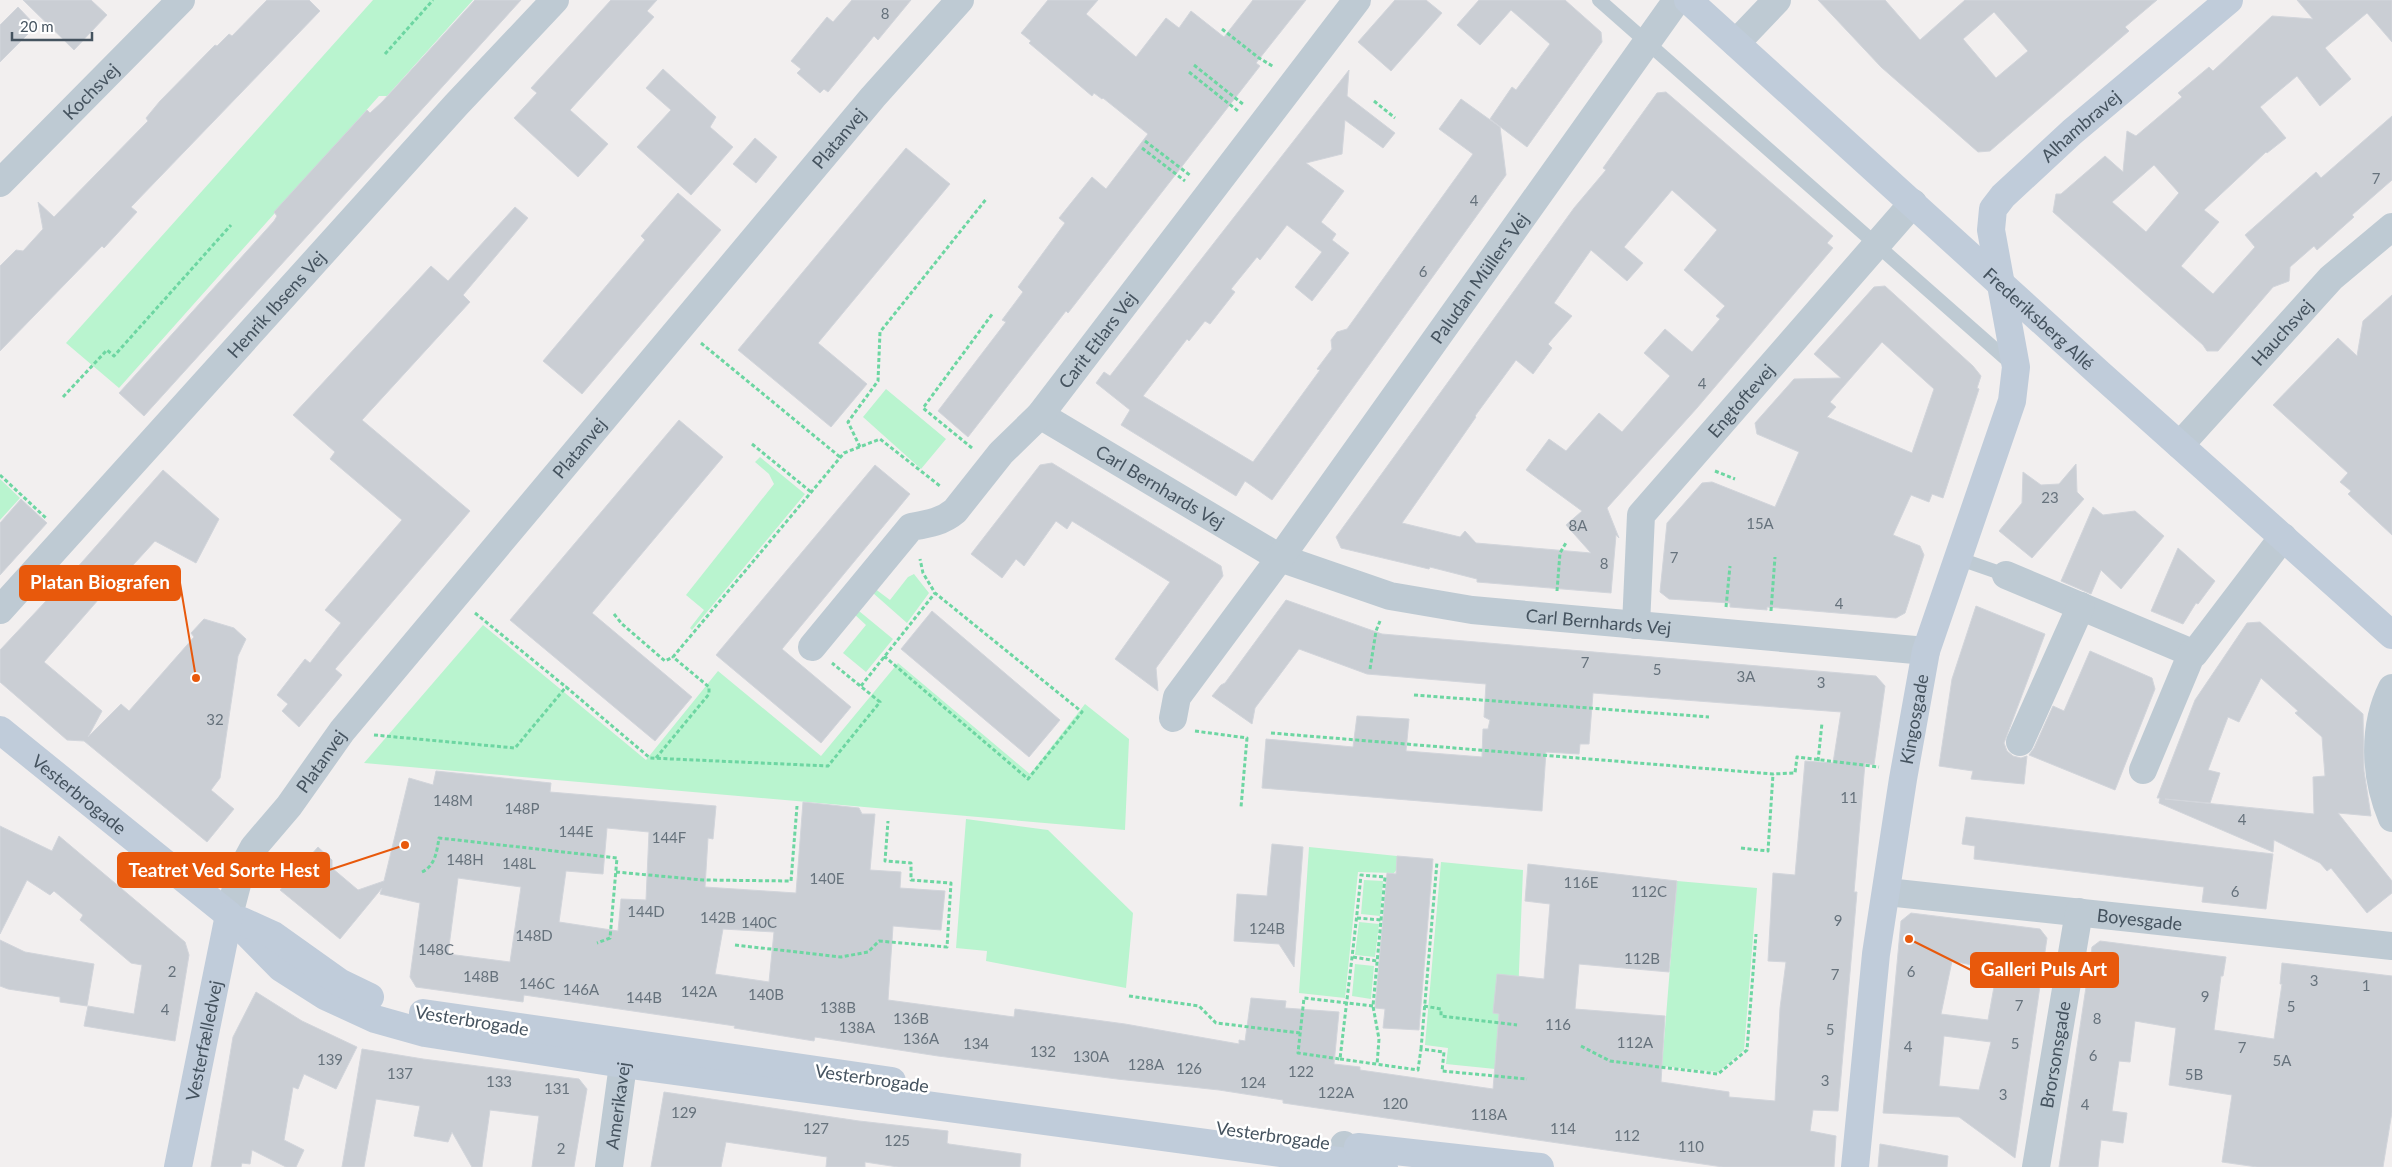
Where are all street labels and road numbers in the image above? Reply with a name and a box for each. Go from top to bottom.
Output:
street label: Kochsvej [58,58,123,124]
street label: Alhambravej [2036,85,2125,166]
street label: Platanvej [807,103,870,173]
street label: Paludan Müllers Vej [1425,208,1533,348]
street label: Henrik Ibsens Vej [222,246,330,362]
street label: Frederiksberg Allé [1979,263,2099,374]
street label: Carit Etlars Vej [1054,287,1141,392]
street label: Hauchsvej [2246,295,2318,370]
street label: Engtoftevej [1703,359,1779,442]
street label: Platanvej [548,413,611,483]
street label: Carl Bernhards Vej [1092,440,1229,533]
street label: Carl Bernhards Vej [1525,604,1672,639]
street label: Kingosgade [1895,672,1933,766]
street label: Platanvej [291,725,351,797]
street label: Vesterbrogade [28,749,131,839]
street label: Boyesgade [2096,904,2183,934]
street label: Vesterfælledvej [181,978,227,1103]
street label: Brorsonsgade [2035,999,2075,1110]
street label: Vesterbrogade [414,1000,530,1040]
street label: Vesterbrogade [814,1059,930,1097]
street label: Amerikavej [601,1060,634,1151]
street label: Vesterbrogade [1215,1116,1331,1154]

